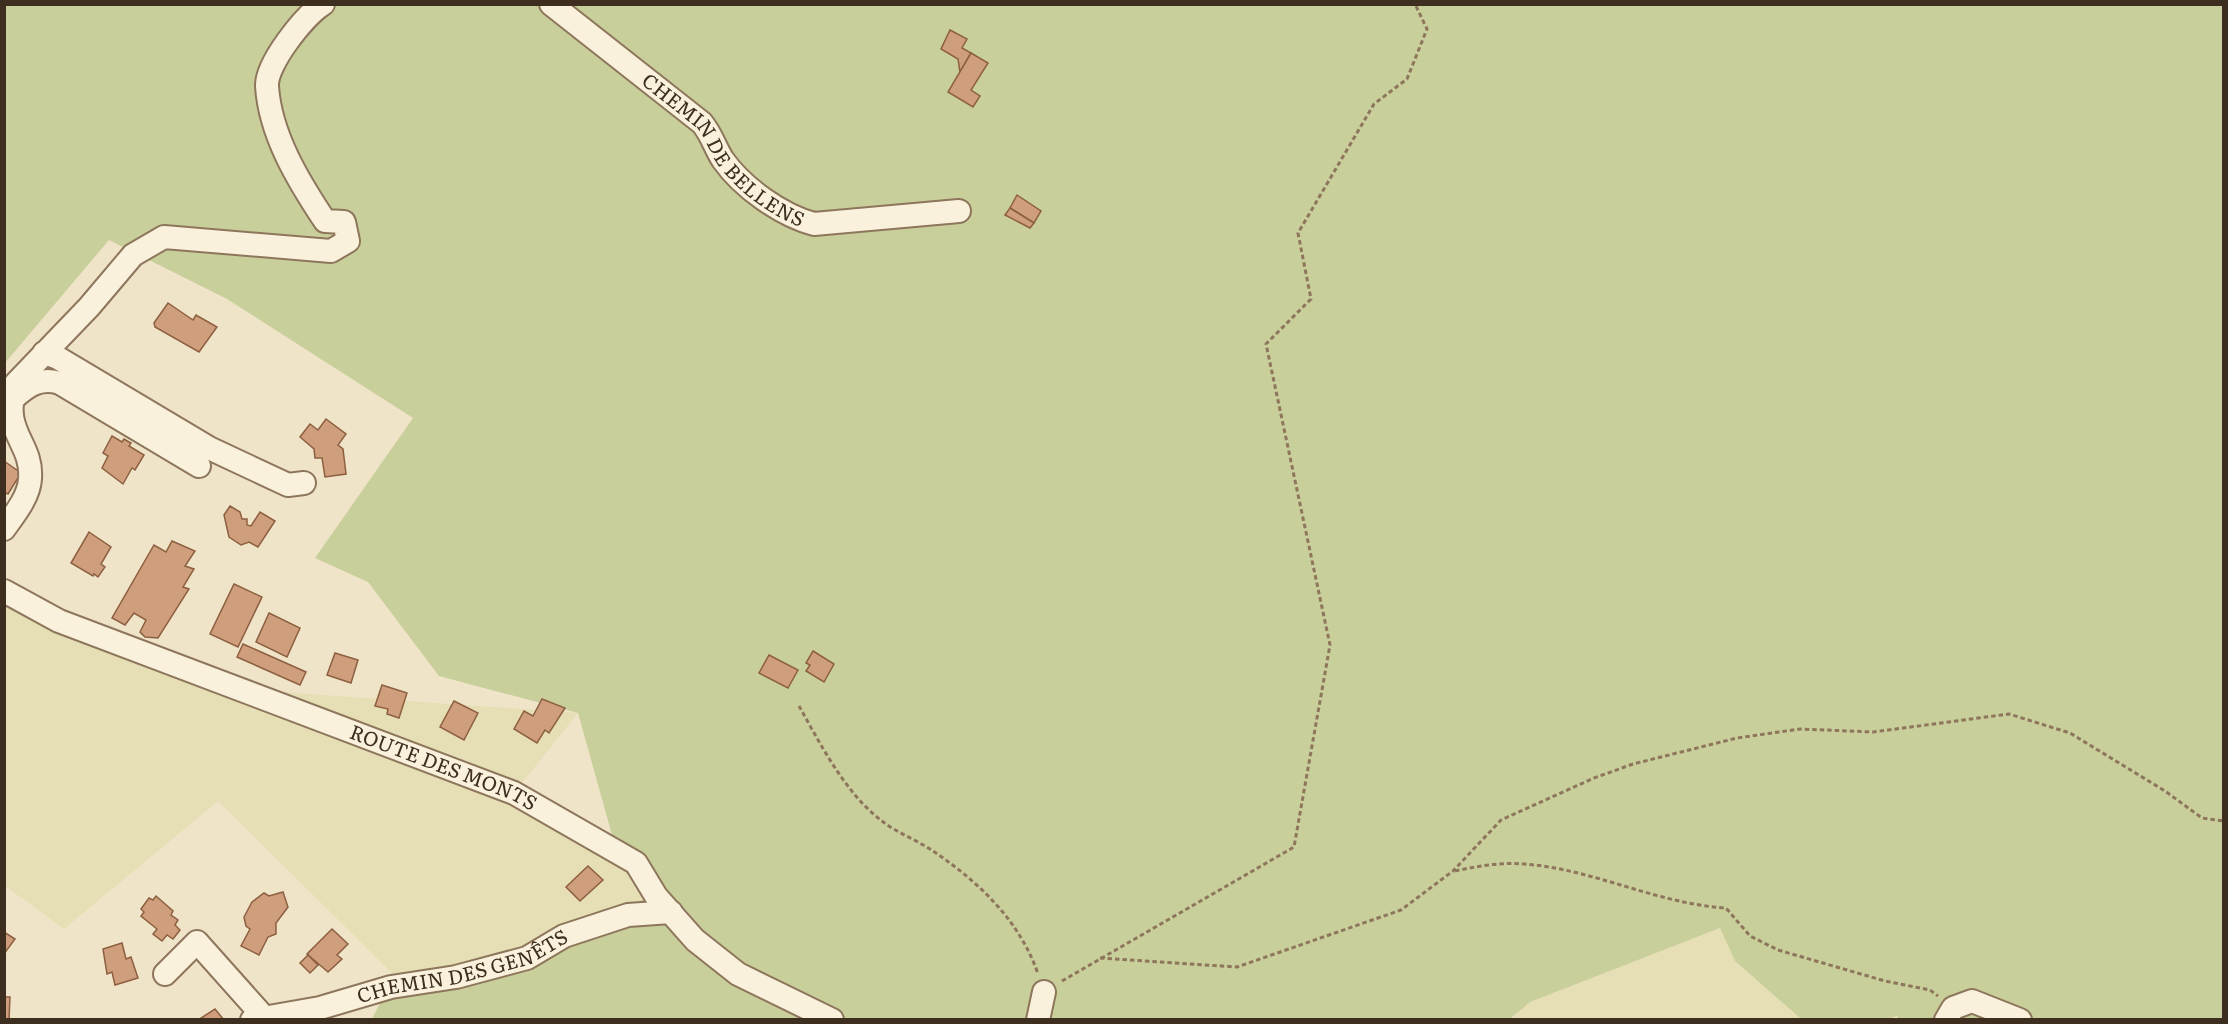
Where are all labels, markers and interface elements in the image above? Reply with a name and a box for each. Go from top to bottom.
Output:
street label: CHEMIN DE BELLENS [637,64,810,233]
street label: ROUTE DES MONTS [346,715,544,816]
street label: CHEMIN DES GENÊTS [353,920,573,1009]

